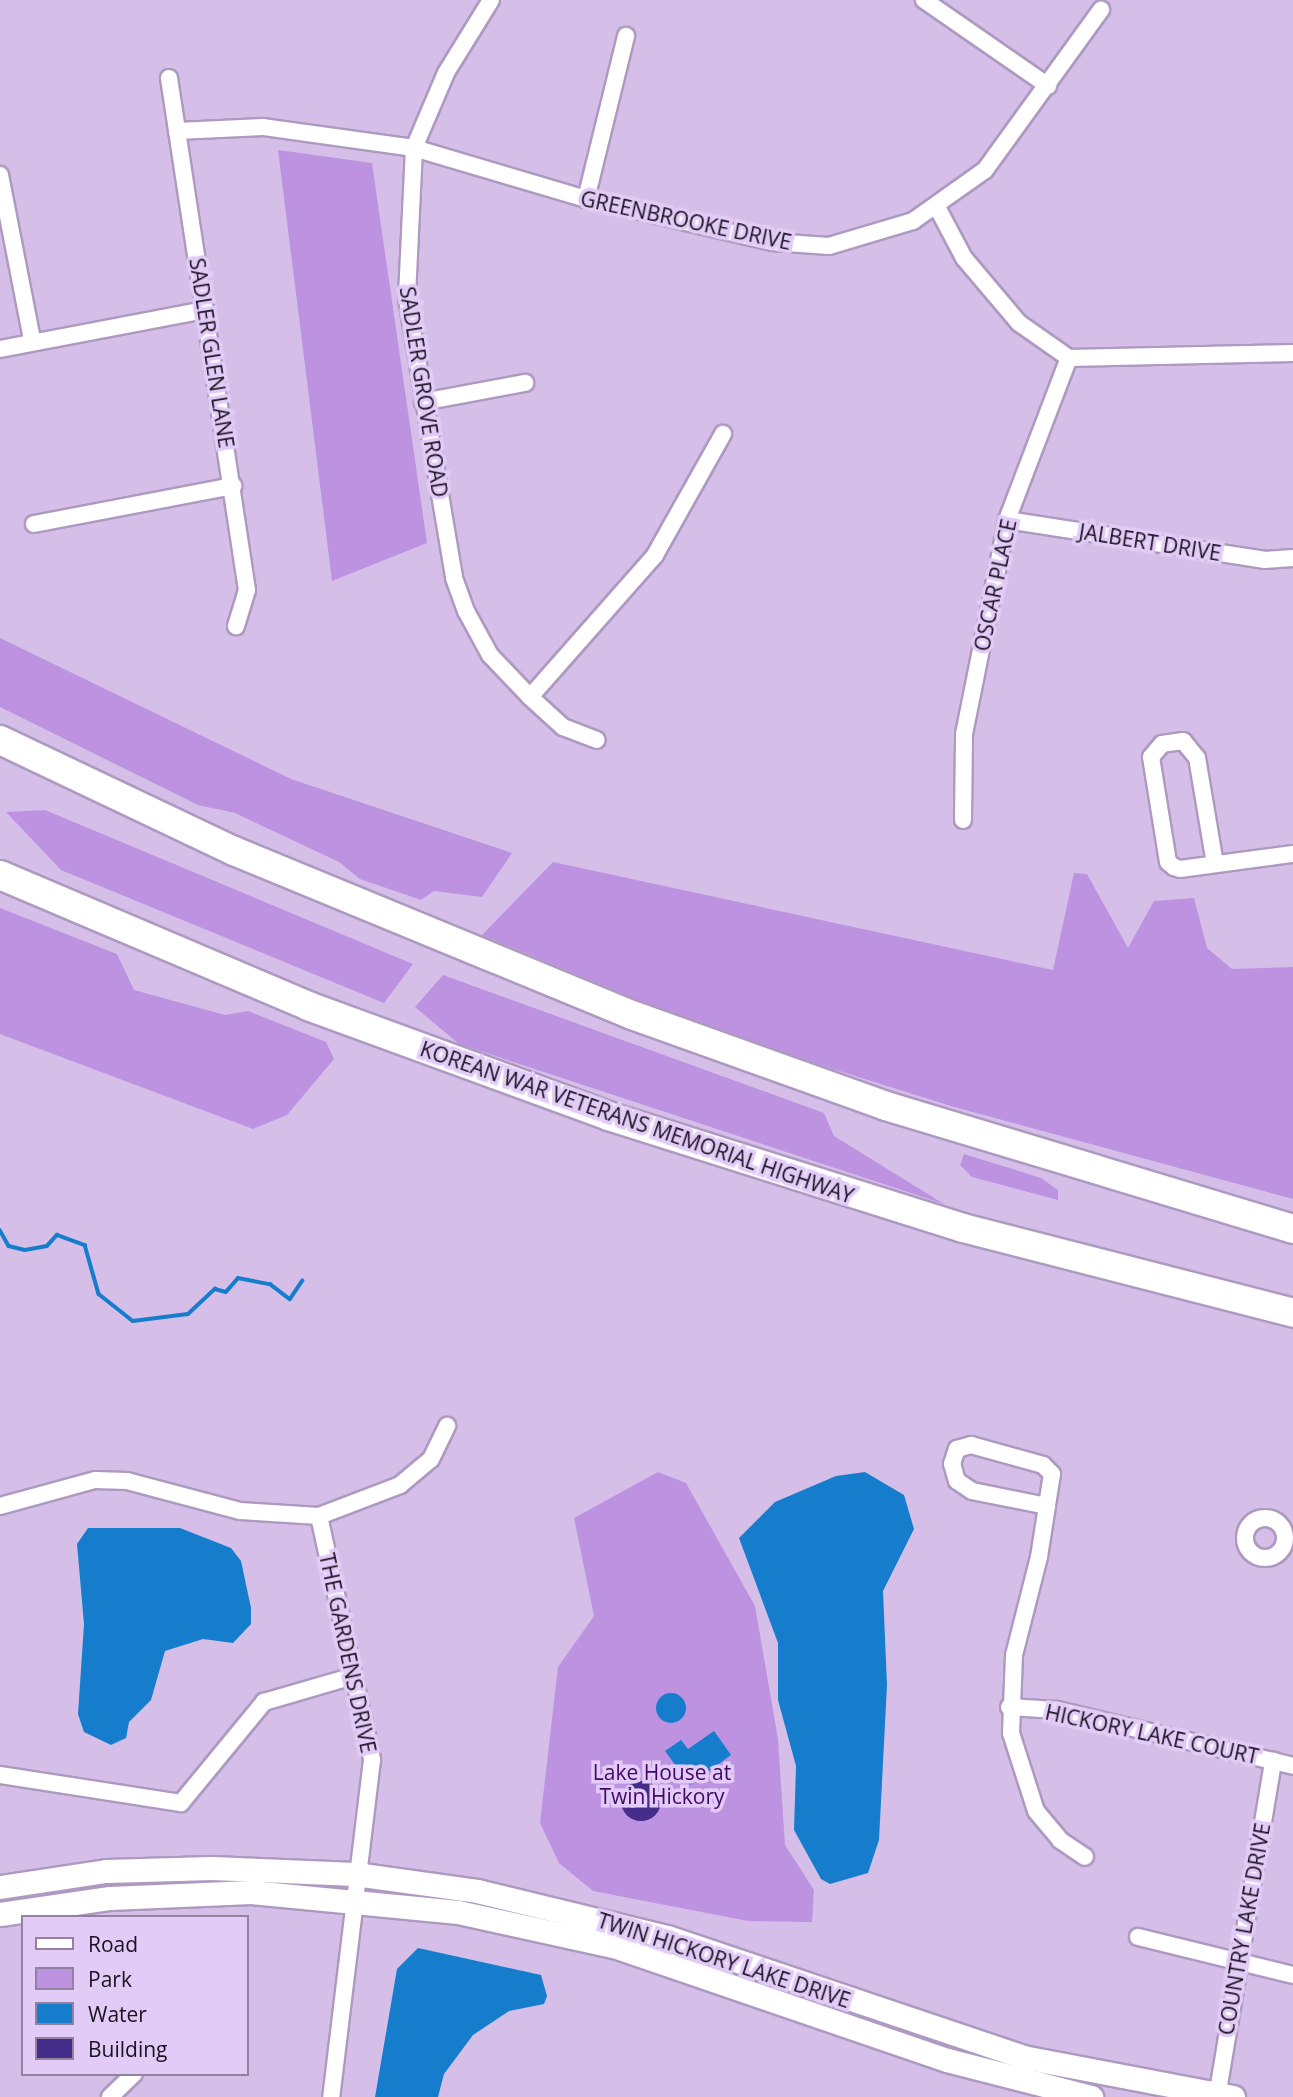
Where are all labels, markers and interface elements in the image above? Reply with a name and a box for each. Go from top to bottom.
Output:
street label: GREENBROOKE DRIVE [578,185,794,255]
street label: SADLER GLEN LANE [185,256,239,450]
street label: SADLER GROVE ROAD [395,285,453,499]
street label: OSCAR PLACE [969,517,1021,653]
street label: JALBERT DRIVE [1077,518,1223,566]
street label: KOREAN WAR VETERANS MEMORIAL HIGHWAY [417,1036,857,1208]
street label: THE GARDENS DRIVE [315,1551,381,1755]
street label: HICKORY LAKE COURT [1043,1699,1261,1769]
park label: Lake House at Twin Hickory [593,1759,731,1809]
street label: COUNTRY LAKE DRIVE [1213,1821,1275,2037]
street label: TWIN HICKORY LAKE DRIVE [594,1907,854,2013]
legend [21,1915,248,2076]
text: Road [88,1930,138,1958]
text: Park [88,1965,132,1993]
text: Water [88,2000,147,2028]
text: Building [88,2035,167,2063]

